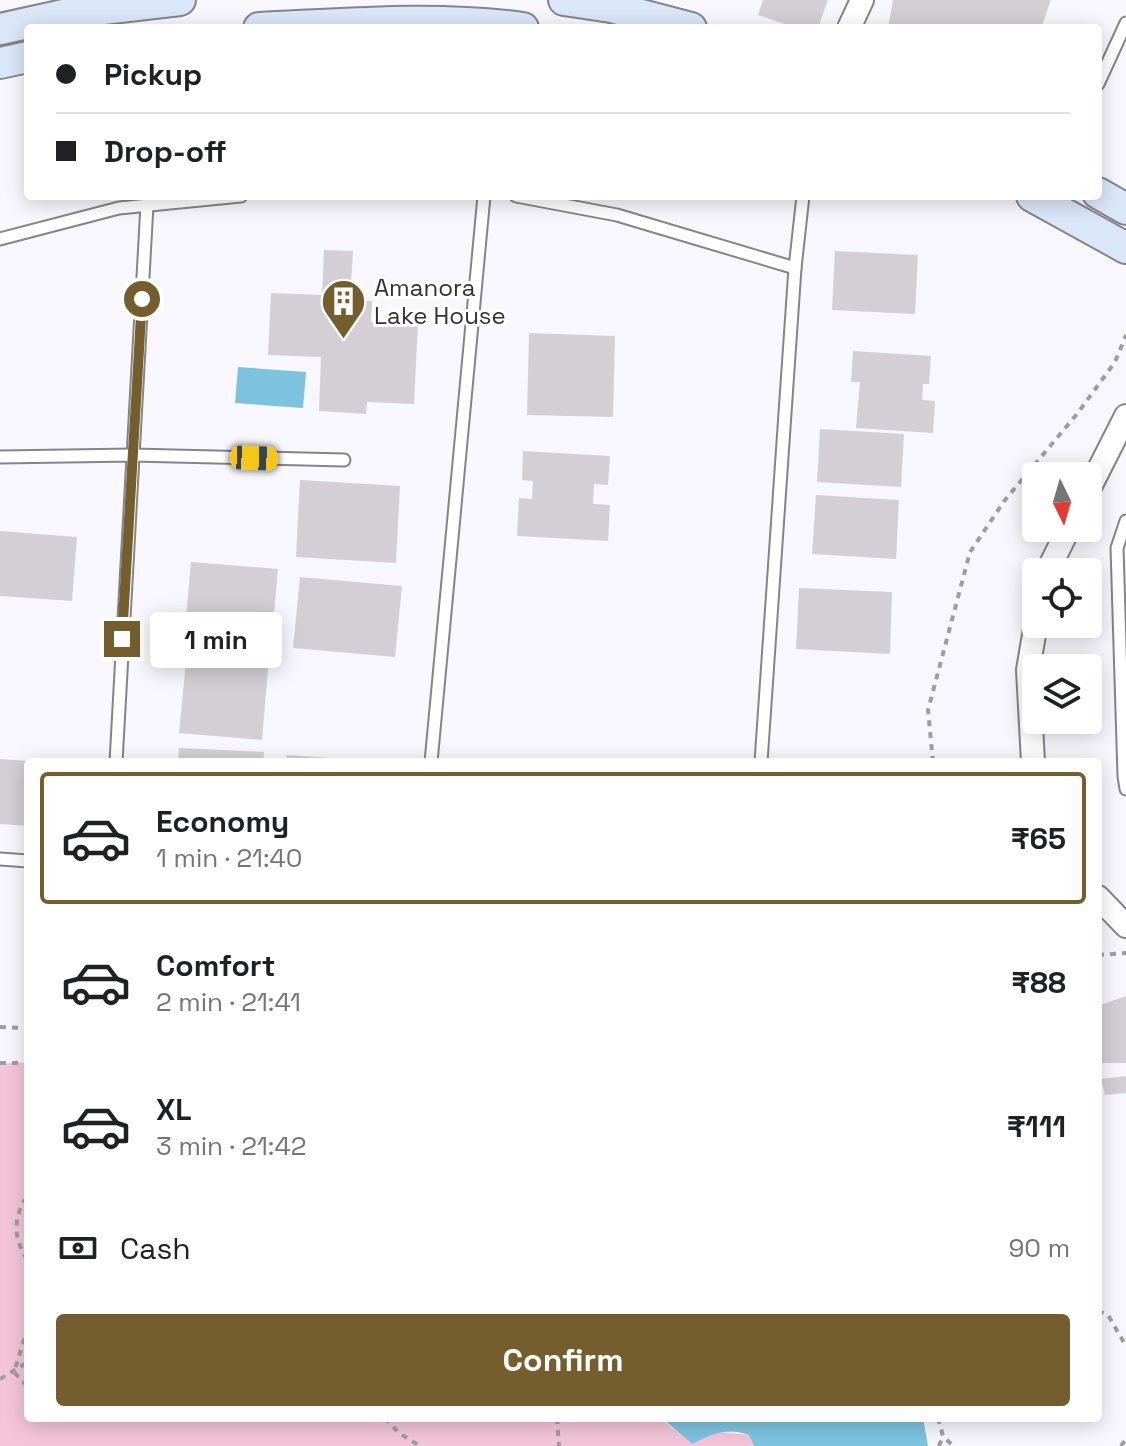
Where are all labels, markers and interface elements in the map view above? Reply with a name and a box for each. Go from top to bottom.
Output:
text: Pickup [104,55,202,94]
text: Drop-off [104,132,227,171]
place label: Amanora Lake House [374,272,506,331]
building icon: Amanora Lake House [319,277,367,340]
route start [124,281,160,317]
car [230,445,278,471]
north arrow [1022,462,1102,542]
map controls [1022,462,1102,734]
button: locate [1022,558,1102,638]
callout: 1 min [150,611,282,667]
route end [104,621,140,657]
text: 1 min [184,623,248,657]
button: layers [1022,654,1102,734]
icon: car [60,802,132,874]
text: Economy [156,802,289,841]
text: ₹65 [1011,819,1066,858]
text: 1 min · 21:40 [156,841,302,875]
icon: car [60,946,132,1018]
text: Comfort [156,946,275,985]
text: ₹88 [1011,963,1066,1002]
text: 2 min · 21:41 [156,985,301,1019]
icon: car [60,1090,132,1162]
text: XL [156,1090,192,1129]
text: ₹111 [1007,1107,1066,1146]
text: 3 min · 21:42 [156,1129,306,1163]
icon: cash [56,1226,100,1270]
text: Cash [120,1229,191,1268]
text: 90 m [1008,1231,1070,1265]
button: Confirm [56,1314,1070,1406]

